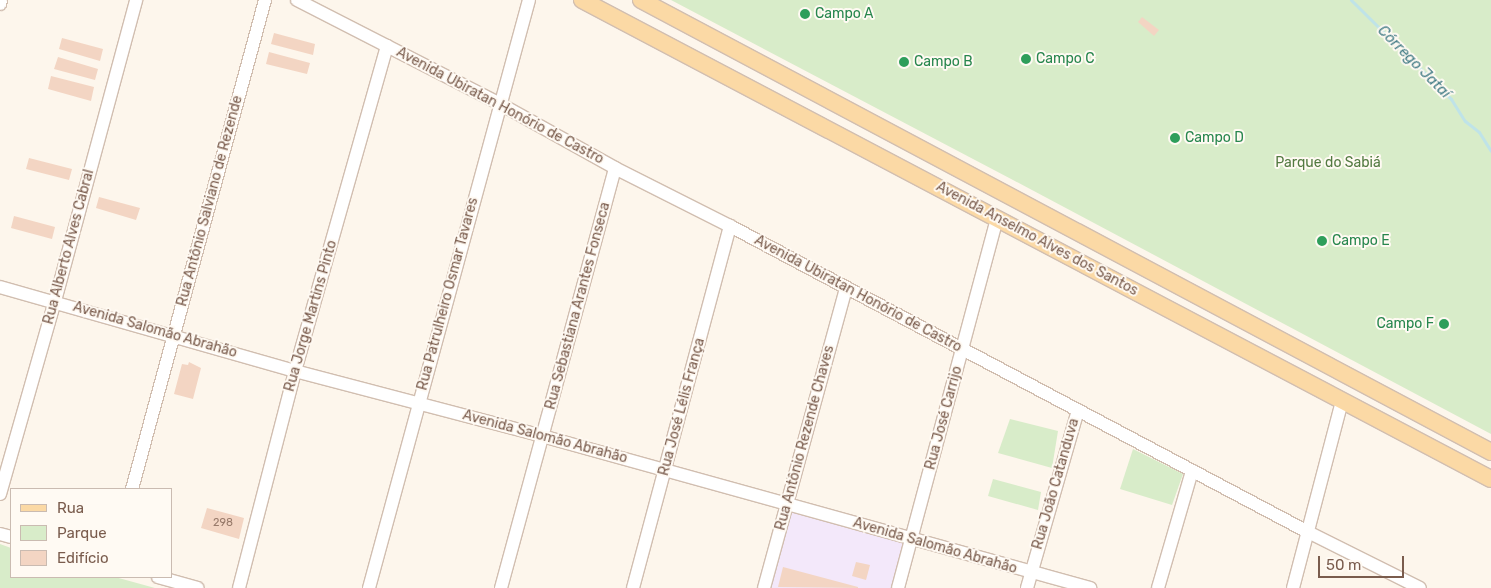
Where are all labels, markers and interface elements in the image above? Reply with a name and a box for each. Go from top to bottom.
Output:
place label: Campo A [815,6,874,22]
marker: Campo A [799,8,811,20]
water label: Córrego Jataí [1374,22,1454,102]
street label: Avenida Ubiratan Honório de Castro [393,44,607,168]
place label: Campo C [1036,51,1095,67]
marker: Campo C [1020,53,1032,65]
place label: Campo B [914,54,973,70]
marker: Campo B [898,56,910,68]
street label: Rua Antônio Salviano de Rezende [174,94,246,308]
place label: Campo D [1185,130,1244,146]
marker: Campo D [1169,132,1181,144]
park label: Parque do Sabiá [1275,155,1381,171]
street label: Rua Alberto Alves Cabral [40,167,98,327]
street label: Avenida Anselmo Alves dos Santos [933,178,1141,300]
street label: Rua Patrulheiro Osmar Tavares [414,195,482,393]
street label: Rua Sebastiana Arantes Fonseca [542,200,614,412]
street label: Avenida Ubiratan Honório de Castro [751,232,965,356]
place label: Campo E [1332,233,1390,249]
marker: Campo E [1316,235,1328,247]
street label: Rua Jorge Martins Pinto [281,238,341,394]
street label: Avenida Salomão Abrahão [71,298,239,362]
place label: Campo F [1377,316,1434,332]
marker: Campo F [1438,318,1450,330]
street label: Rua José Lélis França [656,336,708,478]
street label: Rua Antônio Rezende Chaves [772,344,838,532]
street label: Rua José Carrijo [922,364,966,472]
street label: Avenida Salomão Abrahão [461,407,629,467]
street label: Rua João Catanduva [1029,417,1083,551]
legend [10,488,172,578]
text: Rua [57,499,84,517]
street label: Avenida Salomão Abrahão [851,514,1019,578]
house number: 298 [213,516,233,530]
text: Parque [57,524,107,542]
scale bar [1321,546,1407,578]
text: Edifício [57,549,109,567]
text: 50 m [1326,556,1361,574]

